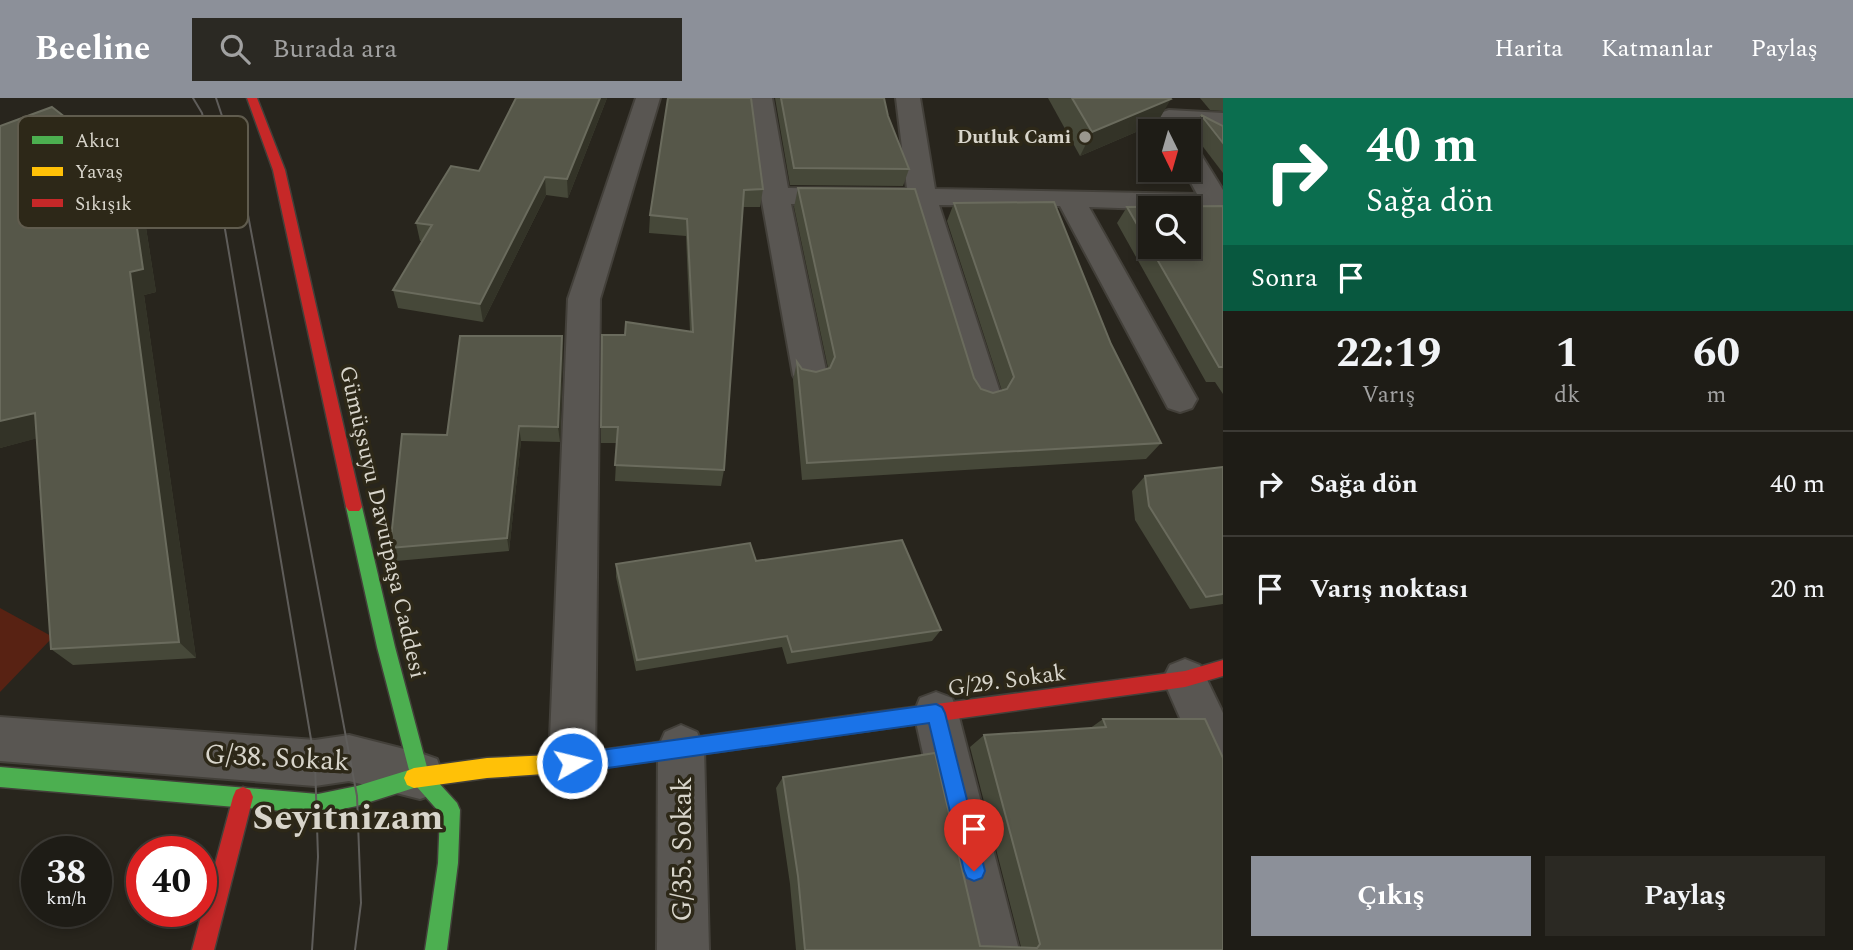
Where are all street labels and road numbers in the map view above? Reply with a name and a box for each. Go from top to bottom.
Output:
street label: Gümüşsuyu Davutpaşa Caddesi [329,362,435,682]
street label: G/29. Sokak [945,655,1069,707]
street label: G/38. Sokak [203,733,351,783]
street label: G/35. Sokak [661,776,704,922]

